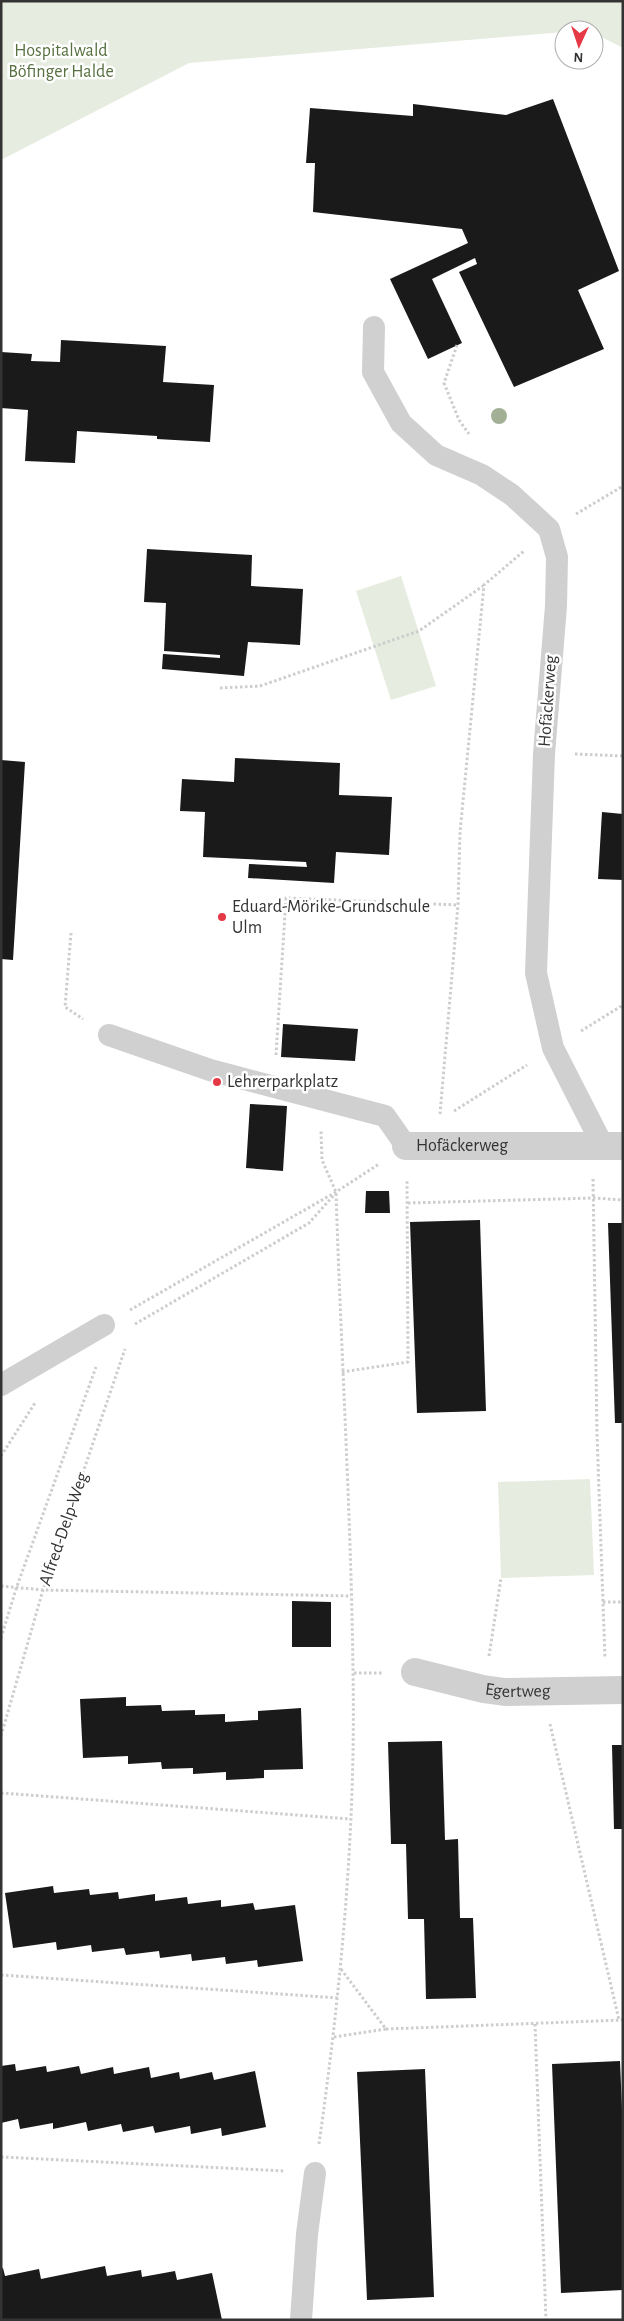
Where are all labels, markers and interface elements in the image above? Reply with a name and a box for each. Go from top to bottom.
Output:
north arrow [554,20,604,70]
park label: Hospitalwald Böfinger Halde [8,42,114,81]
text: N [573,50,584,64]
street label: Hofäckerweg [536,654,560,747]
place label: Eduard-Mörike-Grundschule Ulm [232,898,430,937]
marker: Eduard-Mörike-Grundschule Ulm [216,911,228,923]
place label: Lehrerparkplatz [227,1073,338,1091]
marker: Lehrerparkplatz [211,1076,223,1088]
street label: Hofäckerweg [416,1137,508,1155]
street label: Alfred-Delp-Weg [36,1470,92,1588]
street label: Egertweg [484,1680,551,1701]

